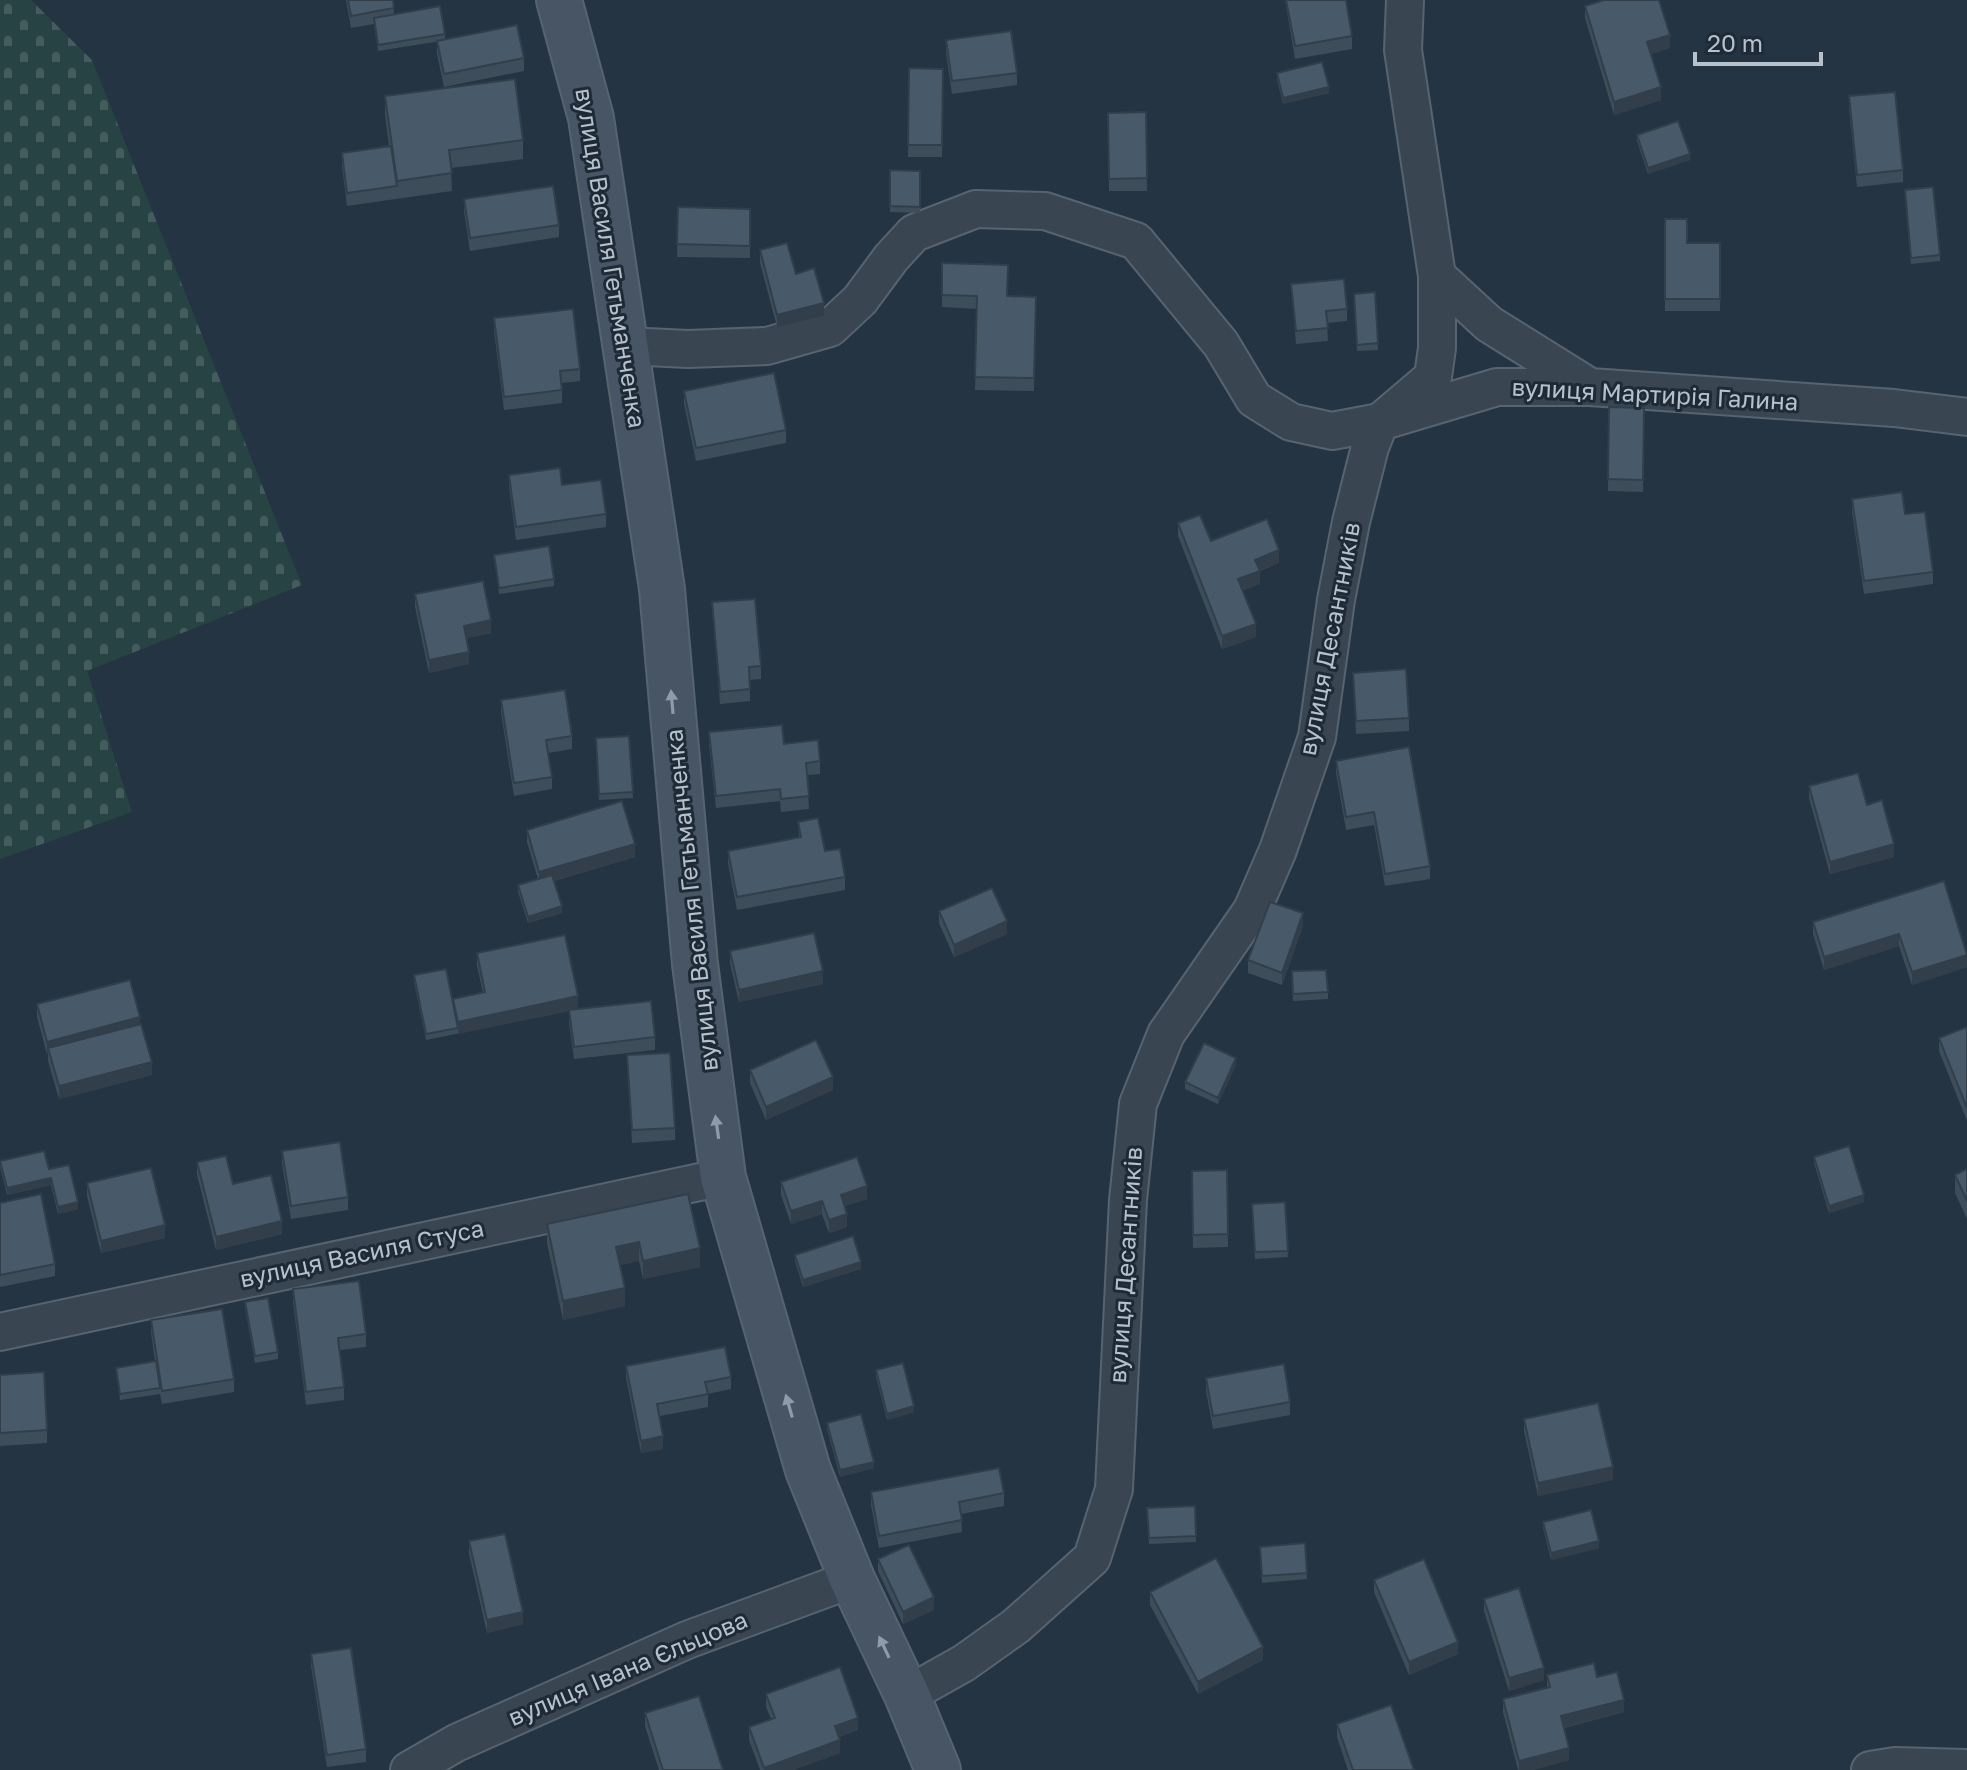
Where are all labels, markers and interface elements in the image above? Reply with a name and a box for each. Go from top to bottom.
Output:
scale bar [1695,16,1821,66]
text: 20 m [1707,28,1763,57]
street label: вулиця Василя Гетьманченка [570,86,653,430]
street label: вулиця Мартирія Галина [1511,372,1799,415]
street label: вулиця Десантників [1292,520,1365,758]
one-way arrow [665,689,678,714]
street label: вулиця Василя Гетьманченка [658,728,723,1073]
one-way arrow [710,1114,723,1139]
street label: вулиця Десантників [1102,1146,1147,1384]
street label: вулиця Василя Стуса [237,1212,486,1293]
one-way arrow [782,1393,795,1417]
street label: вулиця Івана Єльцова [503,1604,751,1731]
one-way arrow [877,1636,891,1659]

